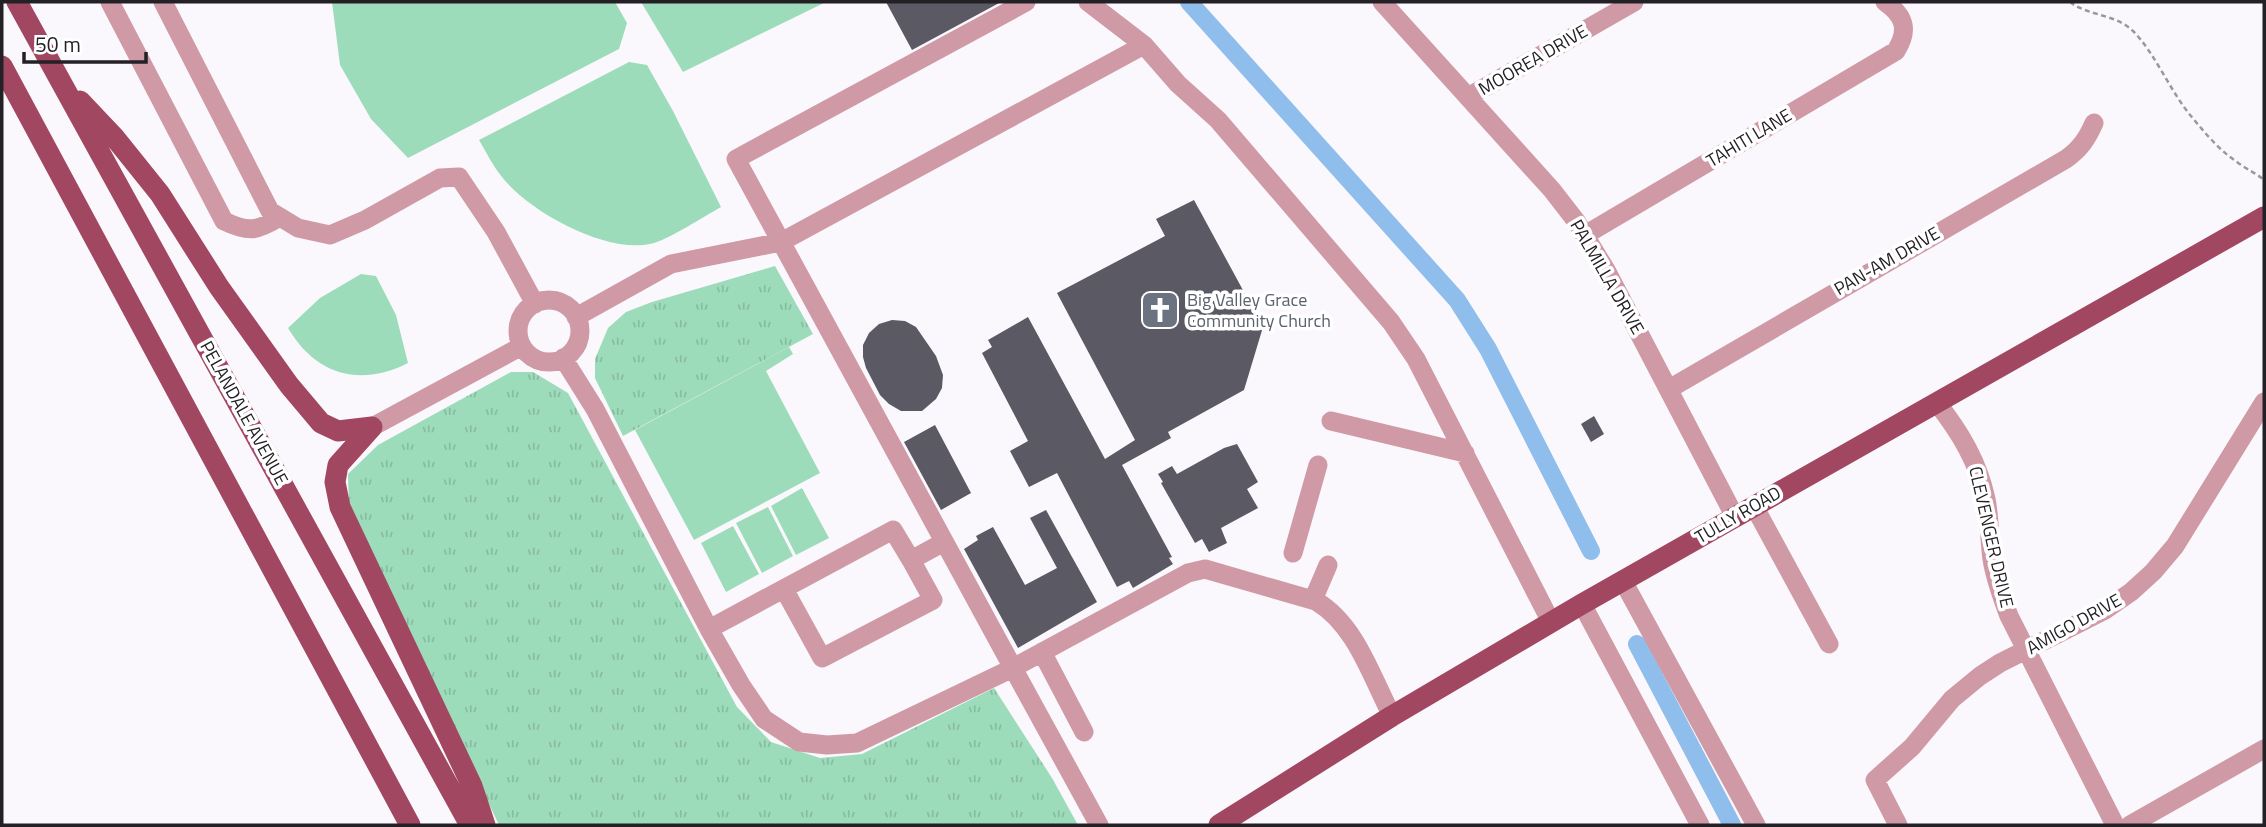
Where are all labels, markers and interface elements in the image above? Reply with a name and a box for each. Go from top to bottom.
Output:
street label: MOOREA DRIVE [1473,17,1592,102]
scale bar [24,21,147,65]
text: 50 m [35,28,81,60]
street label: TAHITI LANE [1701,101,1797,174]
street label: PALMILLA DRIVE [1564,214,1651,339]
street label: PAN-AM DRIVE [1829,219,1945,302]
place label: Big Valley Grace Community Church [1187,286,1331,334]
church icon: Big Valley Grace Community Church [1139,289,1181,331]
street label: PELANDALE AVENUE [194,336,295,490]
street label: CLEVENGER DRIVE [1962,463,2021,610]
street label: TULLY ROAD [1690,479,1786,550]
street label: AMIGO DRIVE [2021,586,2126,661]

